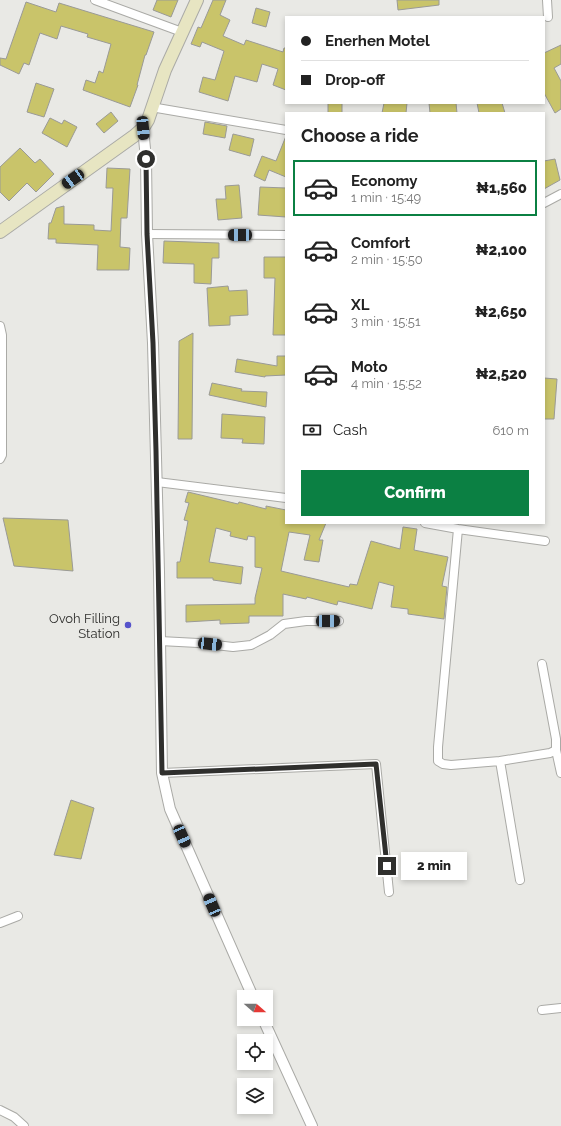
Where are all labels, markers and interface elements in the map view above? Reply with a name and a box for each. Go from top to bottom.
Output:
text: Enerhen Motel [325,32,430,50]
text: Drop-off [325,71,385,89]
car [136,116,150,140]
text: Choose a ride [301,125,419,146]
route start [137,150,155,168]
car [60,167,86,191]
icon: car [303,170,339,206]
text: Economy [351,172,418,190]
text: ₦1,560 [476,179,527,197]
text: 1 min · 15:49 [351,190,421,205]
car [228,229,252,241]
icon: car [303,232,339,268]
text: Comfort [351,234,410,252]
text: ₦2,100 [475,241,527,259]
text: 2 min · 15:50 [351,252,423,267]
icon: car [303,294,339,330]
text: XL [351,296,369,314]
text: ₦2,650 [475,303,527,321]
text: 3 min · 15:51 [351,314,420,329]
icon: car [303,356,339,392]
text: Moto [351,358,388,376]
text: ₦2,520 [475,365,527,383]
text: 4 min · 15:52 [351,376,422,391]
icon: cash [301,419,323,441]
text: Cash [333,421,367,439]
text: 610 m [492,423,529,438]
button: Confirm [301,470,529,516]
place label: Ovoh Filling Station [49,611,120,641]
car [316,615,340,627]
marker: Ovoh Filling Station [123,620,133,630]
car [197,637,223,651]
car [172,823,192,849]
callout: 2 min [401,852,467,880]
route end [378,857,396,875]
text: 2 min [417,858,451,873]
car [202,892,222,918]
north arrow [237,990,273,1026]
map controls [237,990,273,1114]
button: locate [237,1034,273,1070]
button: layers [237,1078,273,1114]

